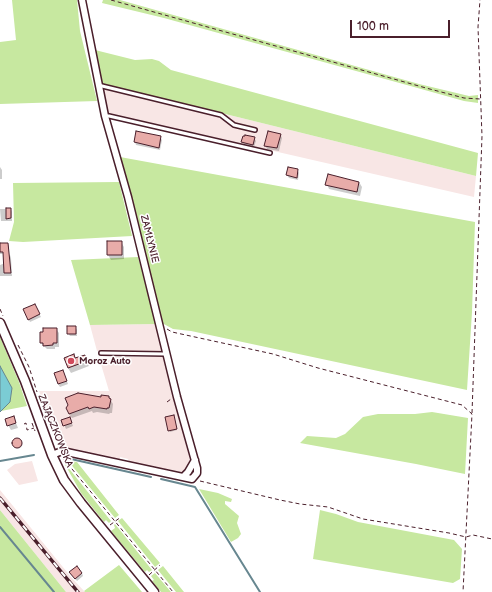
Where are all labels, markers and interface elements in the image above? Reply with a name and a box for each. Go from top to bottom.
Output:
scale bar [352,12,452,38]
text: 100 m [357,19,389,34]
street label: ZAMŁYNIE [137,214,161,264]
place label: Moroz Auto [79,355,131,367]
marker: Moroz Auto [66,356,76,366]
street label: ZAJĄCZKOWSKA [35,393,75,469]

